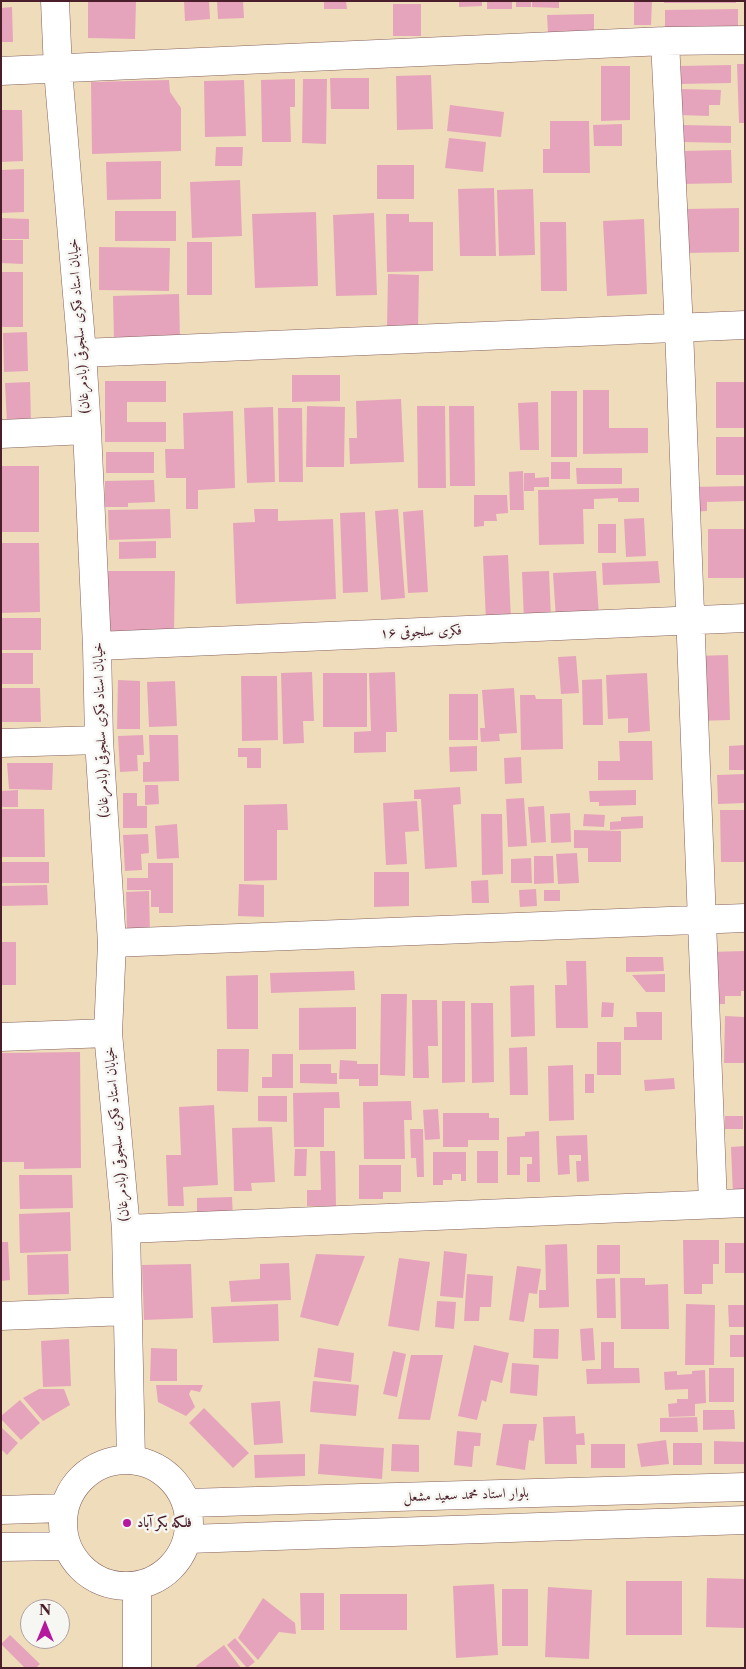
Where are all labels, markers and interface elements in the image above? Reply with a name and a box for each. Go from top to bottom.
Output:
street label: خیابان استاد فکری سلجوقی (بادمرغان) [65,238,93,414]
street label: فکری سلجوقی ۱۶ [380,622,462,642]
street label: خیابان استاد فکری سلجوقی (بادمرغان) [90,642,112,818]
street label: خیابان استاد فکری سلجوقی (بادمرغان) [101,1046,133,1222]
street label: بلوار استاد محمد سعید مشعل [403,1484,529,1506]
place label: فلکه بکر آباد [137,1515,192,1531]
marker: فلکه بکر آباد [121,1517,133,1529]
north arrow [20,1599,70,1649]
text: N [39,1601,51,1619]

